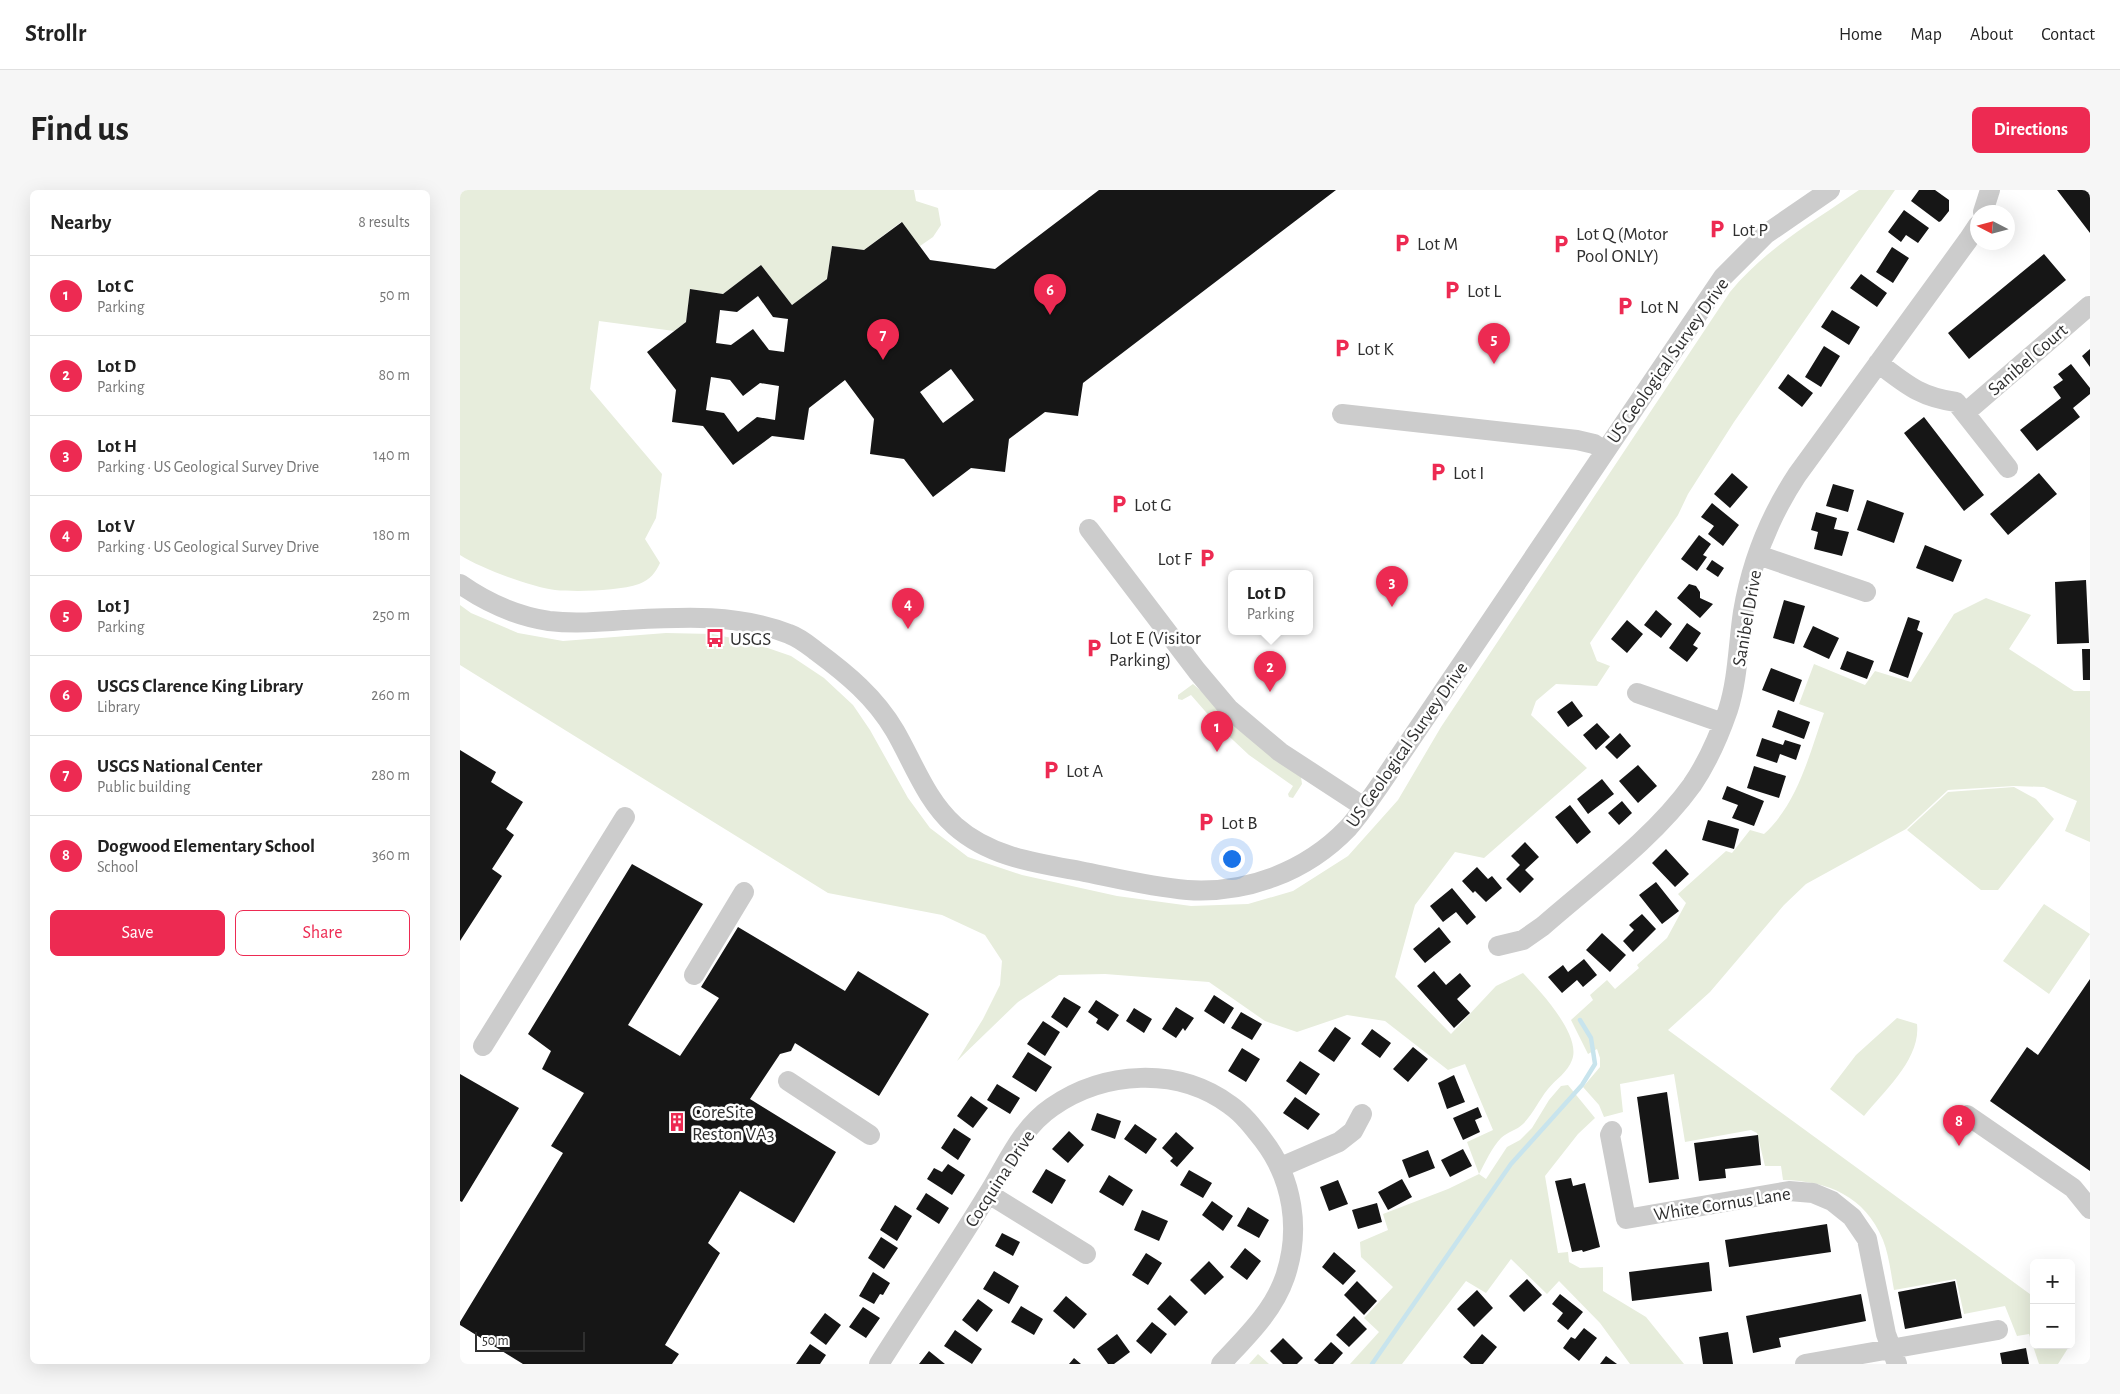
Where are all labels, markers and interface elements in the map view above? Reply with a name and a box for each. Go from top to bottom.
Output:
text: Strollr [25,22,86,46]
text: Home [1839,26,1882,44]
text: Map [1910,26,1942,44]
text: About [1970,26,2013,44]
text: Contact [2041,26,2095,44]
button: Directions [1972,107,2090,153]
text: Find us [30,112,129,147]
north arrow [1970,205,2015,250]
text: Nearby [50,212,111,233]
text: 8 results [358,214,410,230]
parking icon: Lot P [1706,218,1728,240]
place label: Lot P [1732,221,1768,240]
place label: Lot Q (Motor Pool ONLY) [1576,225,1668,266]
parking icon: Lot M [1391,232,1413,254]
parking icon: Lot Q (Motor Pool ONLY) [1550,233,1572,255]
place label: Lot M [1417,235,1458,254]
pin: 6 [1034,274,1066,315]
street label: US Geological Survey Drive [1604,275,1732,447]
text: Lot C [97,277,134,296]
parking icon: Lot L [1441,279,1463,301]
place label: Lot L [1467,282,1501,301]
text: 1 [63,287,69,303]
text: 50 m [379,287,410,303]
parking icon: Lot N [1614,295,1636,317]
place label: Lot N [1640,298,1679,317]
text: Parking [97,299,145,315]
pin: 7 [867,319,899,360]
street label: Sanibel Court [1985,321,2071,400]
pin: 5 [1478,323,1510,364]
parking icon: Lot K [1331,337,1353,359]
place label: Lot K [1357,340,1394,359]
text: Lot D [97,357,136,376]
text: 2 [62,367,70,383]
text: 80 m [379,367,410,383]
text: Parking [97,379,145,395]
text: Lot H [97,437,137,456]
text: 3 [63,447,69,463]
text: 140 m [373,447,410,463]
text: Parking · US Geological Survey Drive [97,459,319,475]
parking icon: Lot I [1427,461,1449,483]
place label: Lot I [1453,464,1484,483]
parking icon: Lot G [1108,493,1130,515]
place label: Lot G [1134,496,1172,515]
text: Lot V [97,517,135,536]
text: 4 [62,527,70,543]
text: 180 m [373,527,410,543]
text: Parking · US Geological Survey Drive [97,539,319,555]
parking icon: Lot F [1196,547,1218,569]
place label: Lot F [1158,550,1193,569]
pin: 3 [1376,566,1408,607]
street label: Sanibel Drive [1730,569,1765,668]
popup [1228,570,1313,635]
text: Lot D [1247,584,1286,603]
pin: 4 [892,588,924,629]
text: Lot J [97,597,130,616]
text: Parking [1247,606,1294,622]
text: 5 [63,607,69,623]
text: 250 m [372,607,410,623]
text: Parking [97,619,145,635]
bus stop icon: USGS [704,627,726,649]
place label: Lot E (Visitor Parking) [1109,629,1201,670]
place label: USGS [730,630,771,649]
parking icon: Lot E (Visitor Parking) [1083,637,1105,659]
pin: 2 [1254,651,1286,692]
street label: US Geological Survey Drive [1343,659,1471,831]
text: USGS Clarence King Library [97,677,303,696]
text: 6 [62,687,70,703]
text: 260 m [371,687,410,703]
text: Library [97,699,140,715]
pin: 1 [1201,711,1233,752]
text: USGS National Center [97,757,262,776]
parking icon: Lot A [1040,759,1062,781]
place label: Lot A [1066,762,1103,781]
text: 7 [63,767,69,783]
text: 280 m [371,767,410,783]
text: Public building [97,779,191,795]
parking icon: Lot B [1195,811,1217,833]
place label: Lot B [1221,814,1257,833]
text: Dogwood Elementary School [97,837,315,856]
your location [1219,846,1245,872]
text: 8 [62,847,70,863]
text: 360 m [372,847,410,863]
text: School [97,859,138,875]
button: Save [50,910,225,956]
button: Share [235,910,410,956]
place label: CoreSite Reston VA3 [692,1103,775,1144]
pin: 8 [1943,1105,1975,1146]
building icon: CoreSite Reston VA3 [666,1111,688,1133]
street label: Cocquina Drive [962,1127,1039,1231]
street label: White Cornus Lane [1652,1184,1792,1225]
map controls [2030,1259,2075,1349]
button: + [2030,1259,2075,1304]
button: − [2030,1304,2075,1349]
scale bar [475,1329,585,1352]
text: 50 m [482,1334,509,1348]

